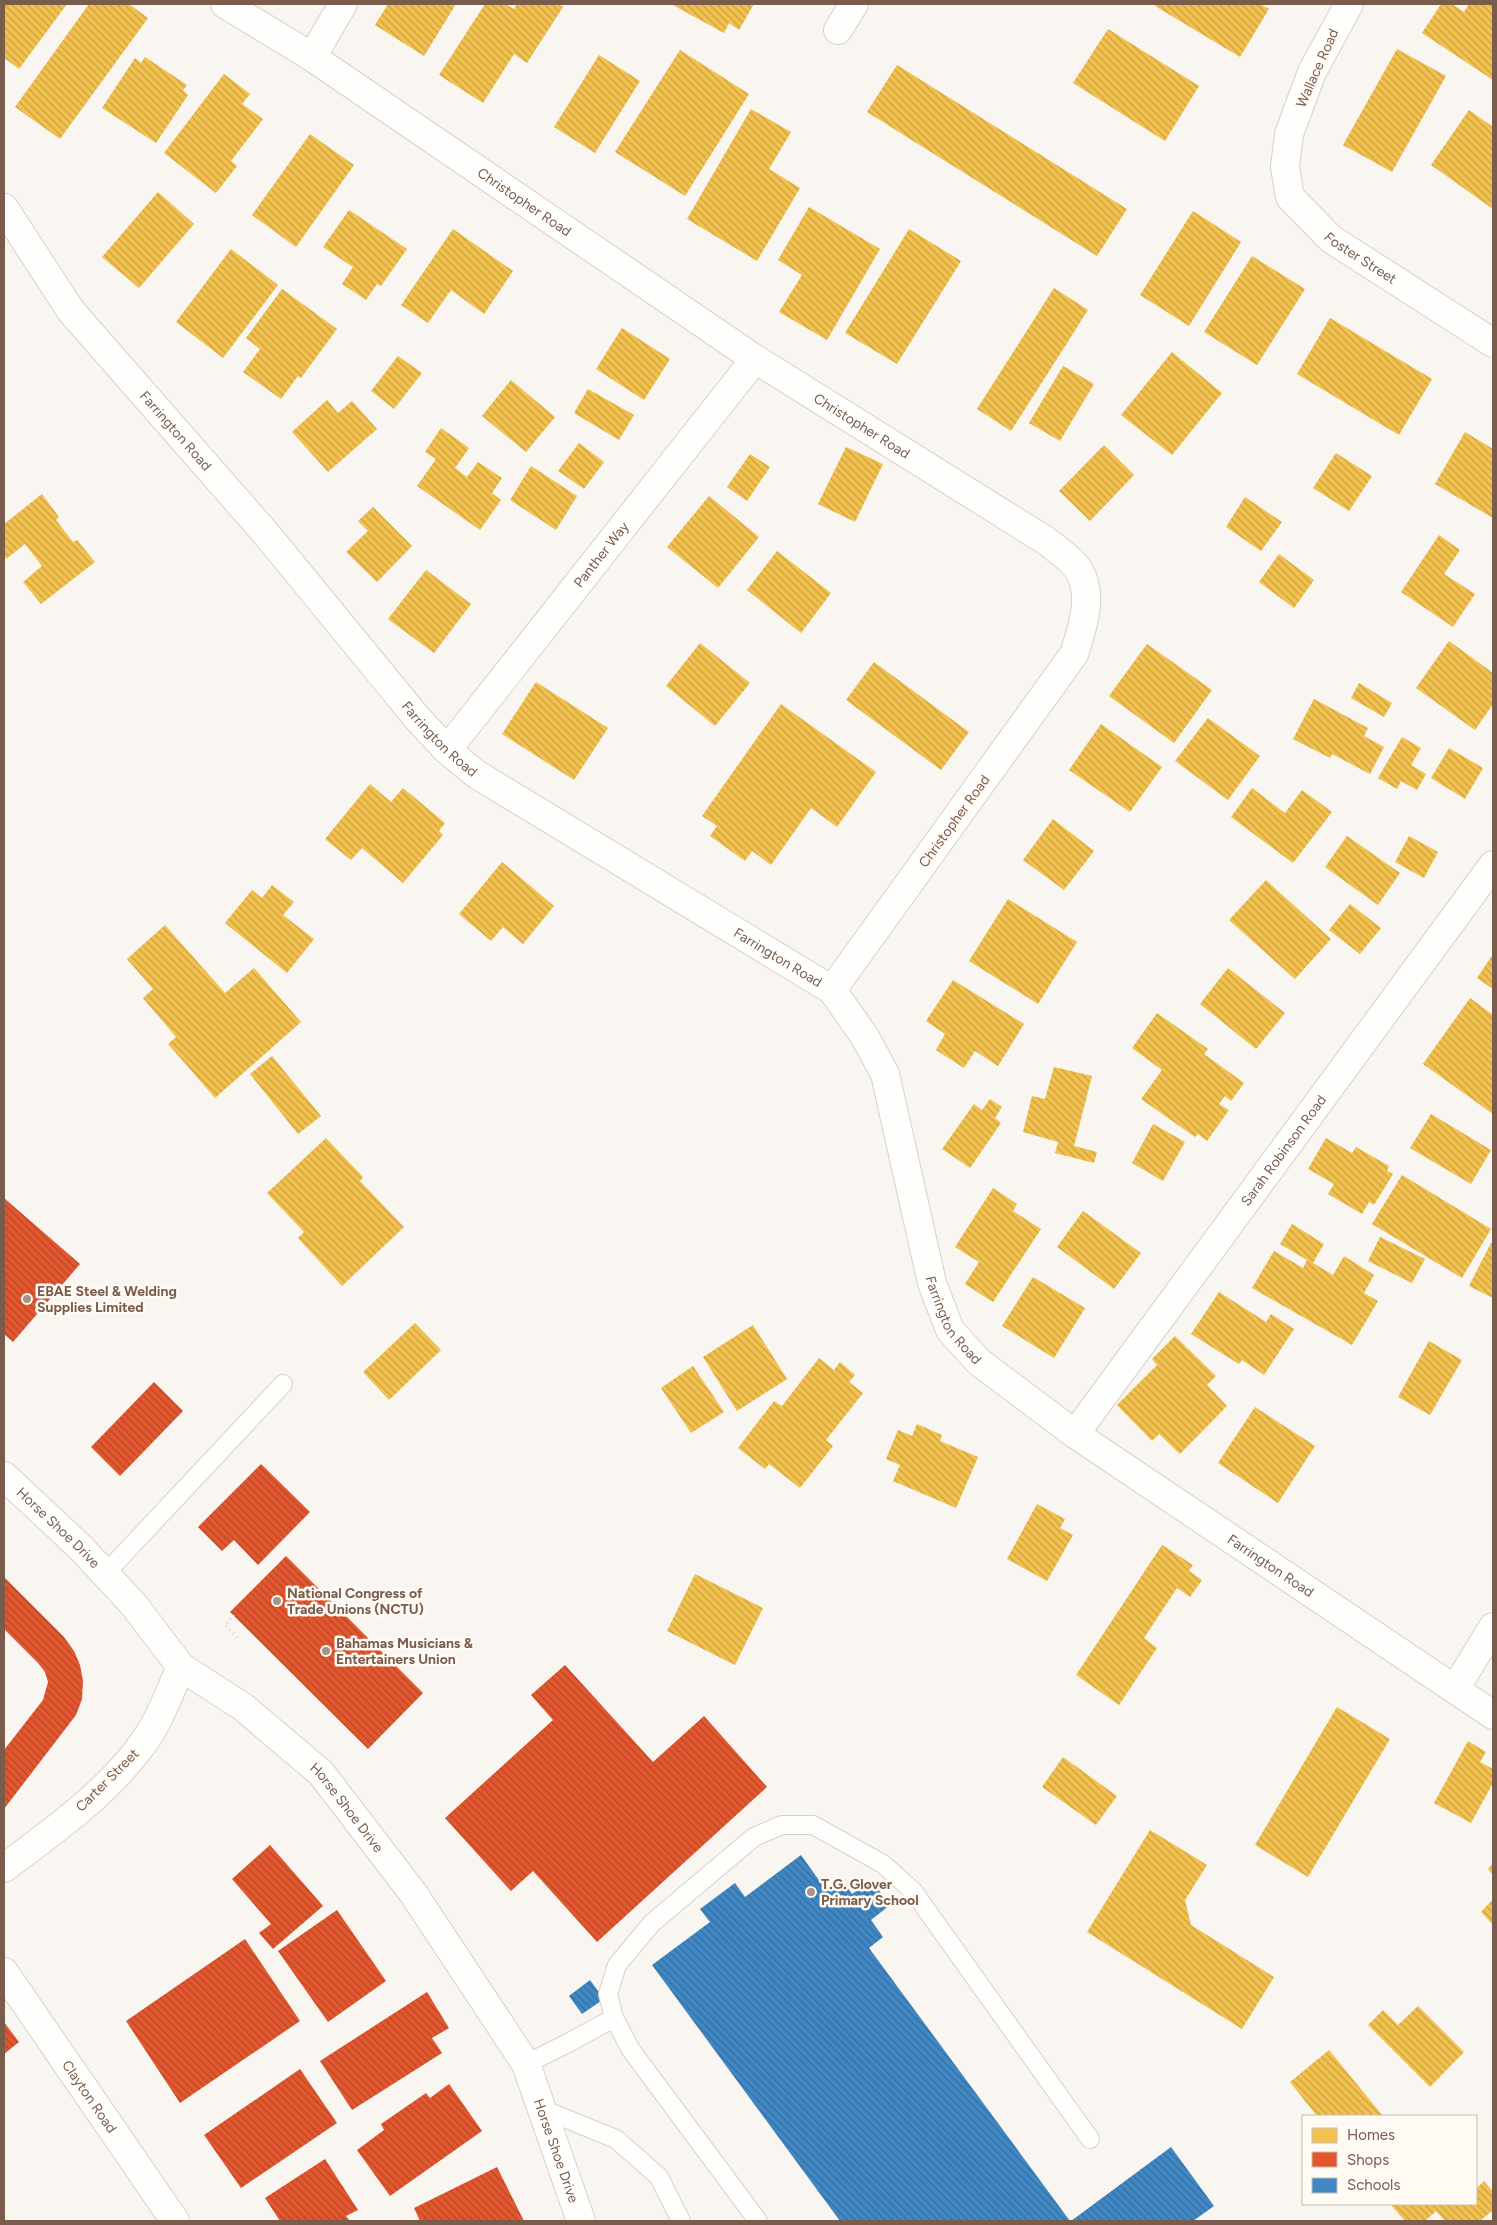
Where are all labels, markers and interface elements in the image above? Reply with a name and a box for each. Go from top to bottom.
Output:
street label: Wallace Road [1293,26,1342,110]
street label: Christopher Road [474,164,574,240]
street label: Foster Street [1320,229,1400,288]
street label: Farrington Road [136,388,215,474]
street label: Christopher Road [810,390,913,462]
street label: Panther Way [570,518,633,591]
street label: Farrington Road [398,698,481,781]
street label: Christopher Road [915,772,994,871]
street label: Farrington Road [731,924,825,991]
street label: Sarah Robinson Road [1238,1092,1330,1209]
street label: Farrington Road [922,1274,985,1368]
place label: EBAE Steel & Welding Supplies Limited [37,1283,177,1316]
marker: EBAE Steel & Welding Supplies Limited [21,1293,33,1305]
street label: Horse Shoe Drive [13,1484,104,1572]
street label: Farrington Road [1224,1531,1317,1601]
place label: National Congress of Trade Unions (NCTU) [287,1585,424,1618]
marker: National Congress of Trade Unions (NCTU) [271,1595,283,1607]
place label: Bahamas Musicians & Entertainers Union [336,1635,474,1668]
marker: Bahamas Musicians & Entertainers Union [320,1645,332,1657]
street label: Carter Street [72,1745,142,1815]
street label: Horse Shoe Drive [306,1759,387,1856]
place label: T.G. Glover Primary School [821,1876,919,1909]
marker: T.G. Glover Primary School [805,1886,817,1898]
street label: Clayton Road [58,2057,120,2136]
street label: Horse Shoe Drive [530,2097,582,2205]
legend [1302,2115,1477,2205]
text: Homes [1347,2126,1395,2144]
text: Shops [1347,2151,1389,2169]
text: Schools [1347,2176,1400,2194]

